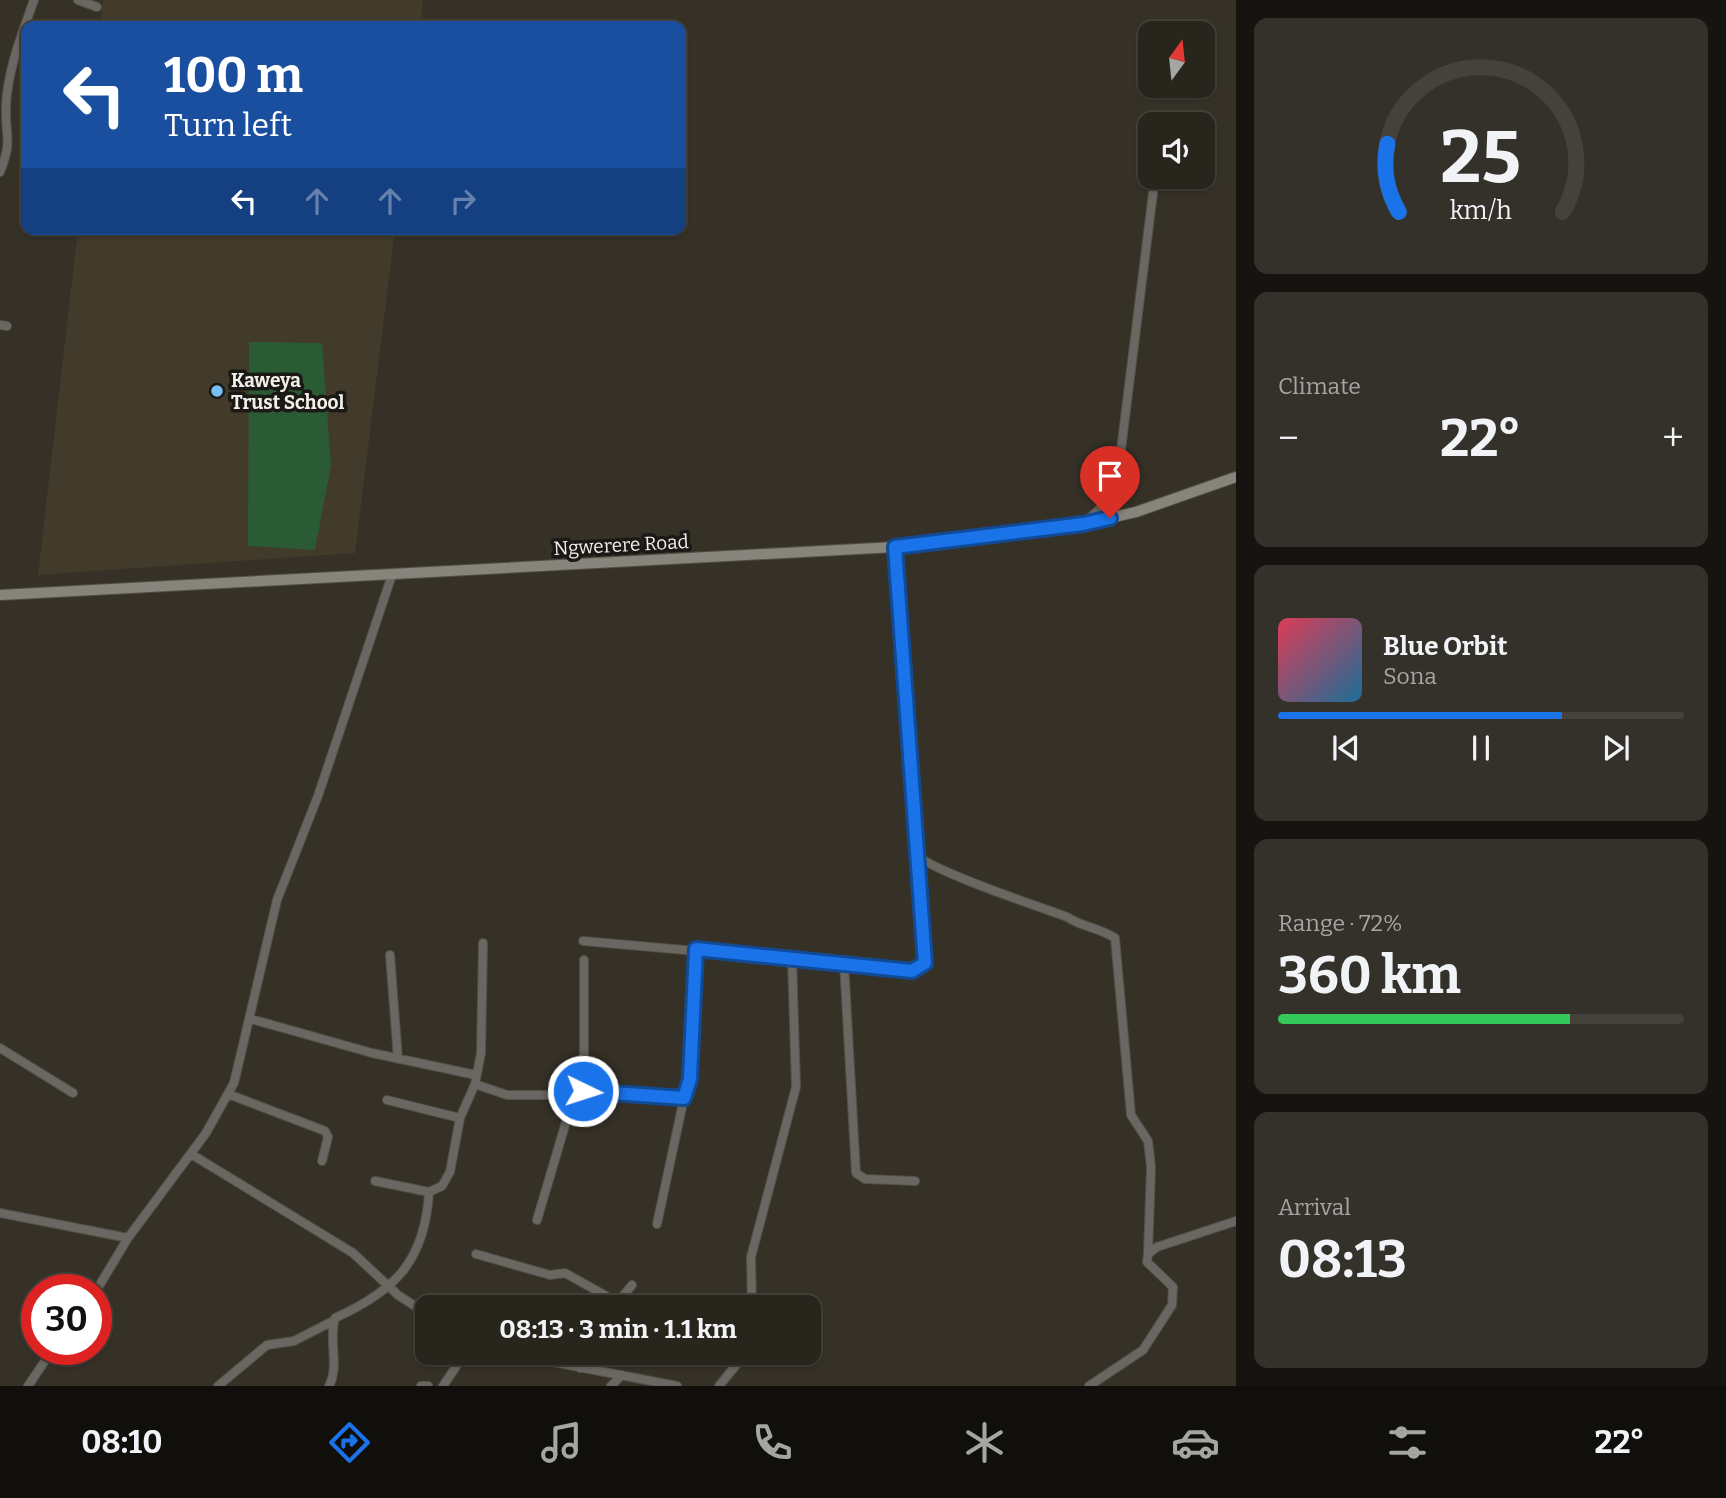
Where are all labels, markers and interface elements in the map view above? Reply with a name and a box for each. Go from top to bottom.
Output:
north arrow [1138,21,1214,98]
map controls [1138,21,1215,189]
text: 100 m [164,46,303,105]
icon: left [49,49,140,140]
text: Turn left [164,106,292,144]
button: sound [1138,112,1215,189]
text: 25 [1441,114,1521,201]
icon: left [225,182,263,220]
icon: ahead [298,182,336,220]
icon: ahead [371,182,409,220]
icon: right [444,182,482,220]
text: km/h [1450,196,1512,226]
place label: Kaweya Trust School [231,369,345,414]
text: Climate [1278,372,1361,400]
marker: Kaweya Trust School [209,383,225,399]
text: 22° [1440,407,1521,470]
text: − [1278,415,1299,461]
text: + [1662,415,1684,461]
pin [1080,446,1140,518]
icon: arrive [1091,457,1129,495]
street label: Ngwerere Road [553,530,689,560]
text: Blue Orbit [1383,631,1507,662]
text: Sona [1383,662,1437,690]
icon: previous [1327,729,1365,767]
icon: pause [1462,729,1500,767]
icon: next [1597,729,1635,767]
text: Range · 72% [1278,909,1402,937]
text: 360 km [1278,944,1461,1007]
position arrow [546,1054,620,1128]
text: Arrival [1278,1193,1351,1221]
text: 08:13 [1278,1228,1407,1291]
speed limit sign: 30 [21,1274,112,1365]
text: 08:13 · 3 min · 1.1 km [499,1314,737,1345]
icon: directions [325,1418,374,1467]
icon: music [537,1418,586,1467]
icon: phone [748,1418,797,1467]
icon: climate [960,1418,1009,1467]
icon: car [1171,1418,1220,1467]
icon: filters [1383,1418,1432,1467]
text: 08:10 [81,1423,162,1461]
text: 22° [1595,1423,1645,1461]

